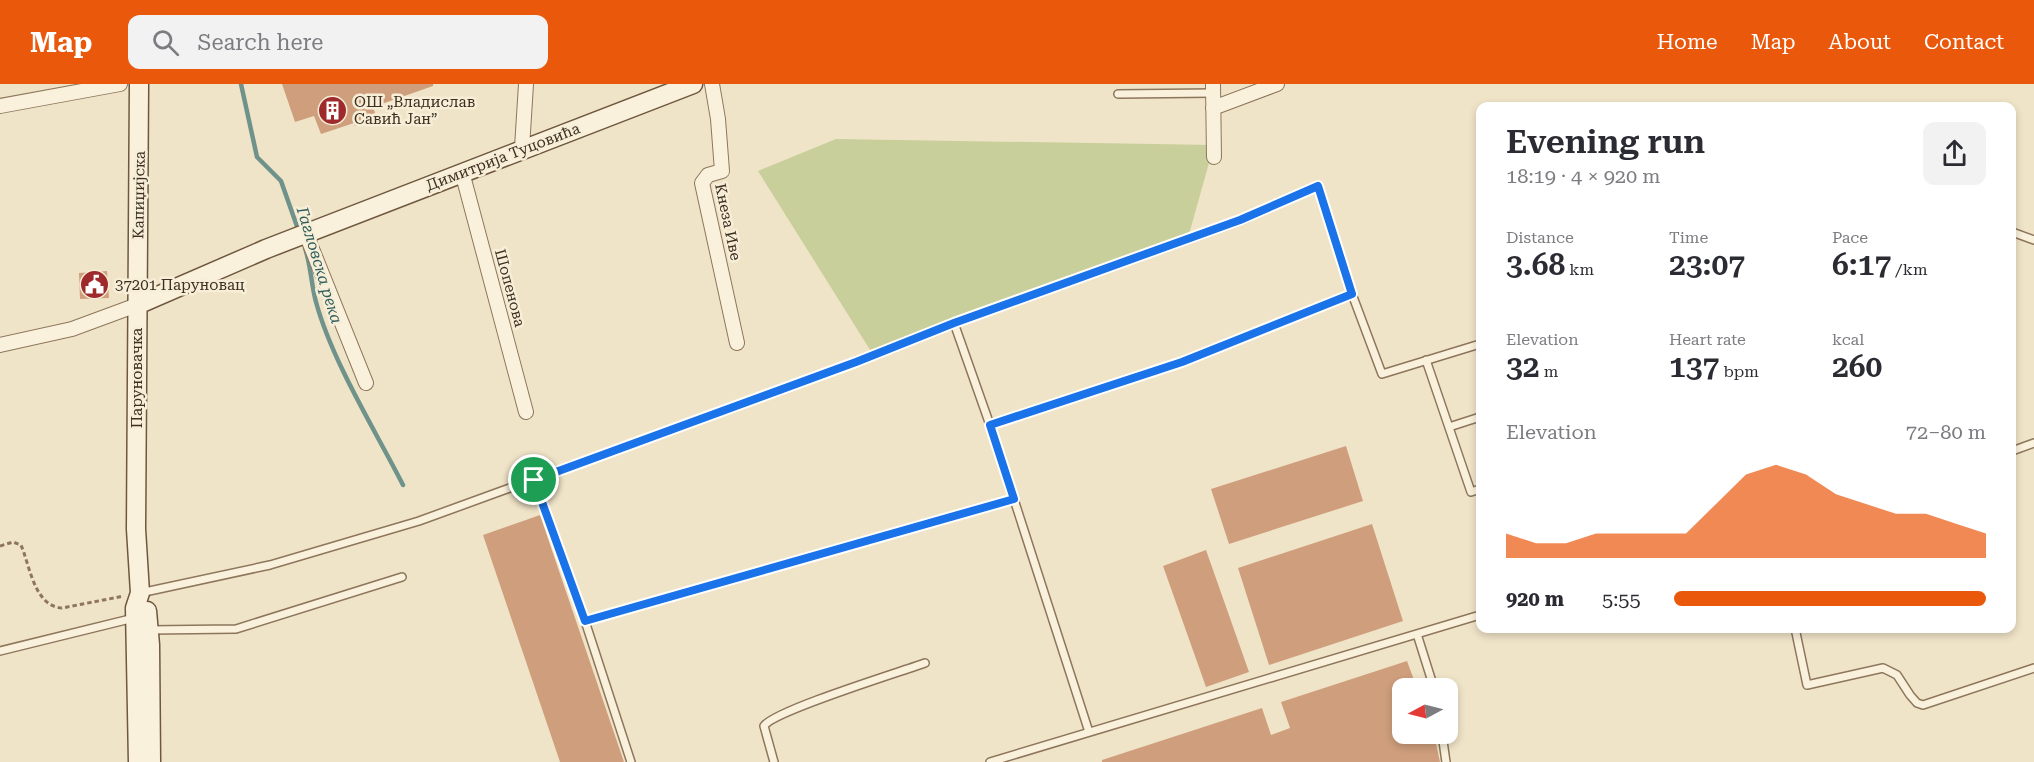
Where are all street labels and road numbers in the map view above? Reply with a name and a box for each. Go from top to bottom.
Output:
street label: Димитрија Туцовића [424,119,582,195]
street label: Капиџијска [129,151,149,239]
street label: Кнеза Иве [711,182,745,262]
street label: Шопенова [491,247,529,329]
street label: Паруновачка [128,328,146,428]

